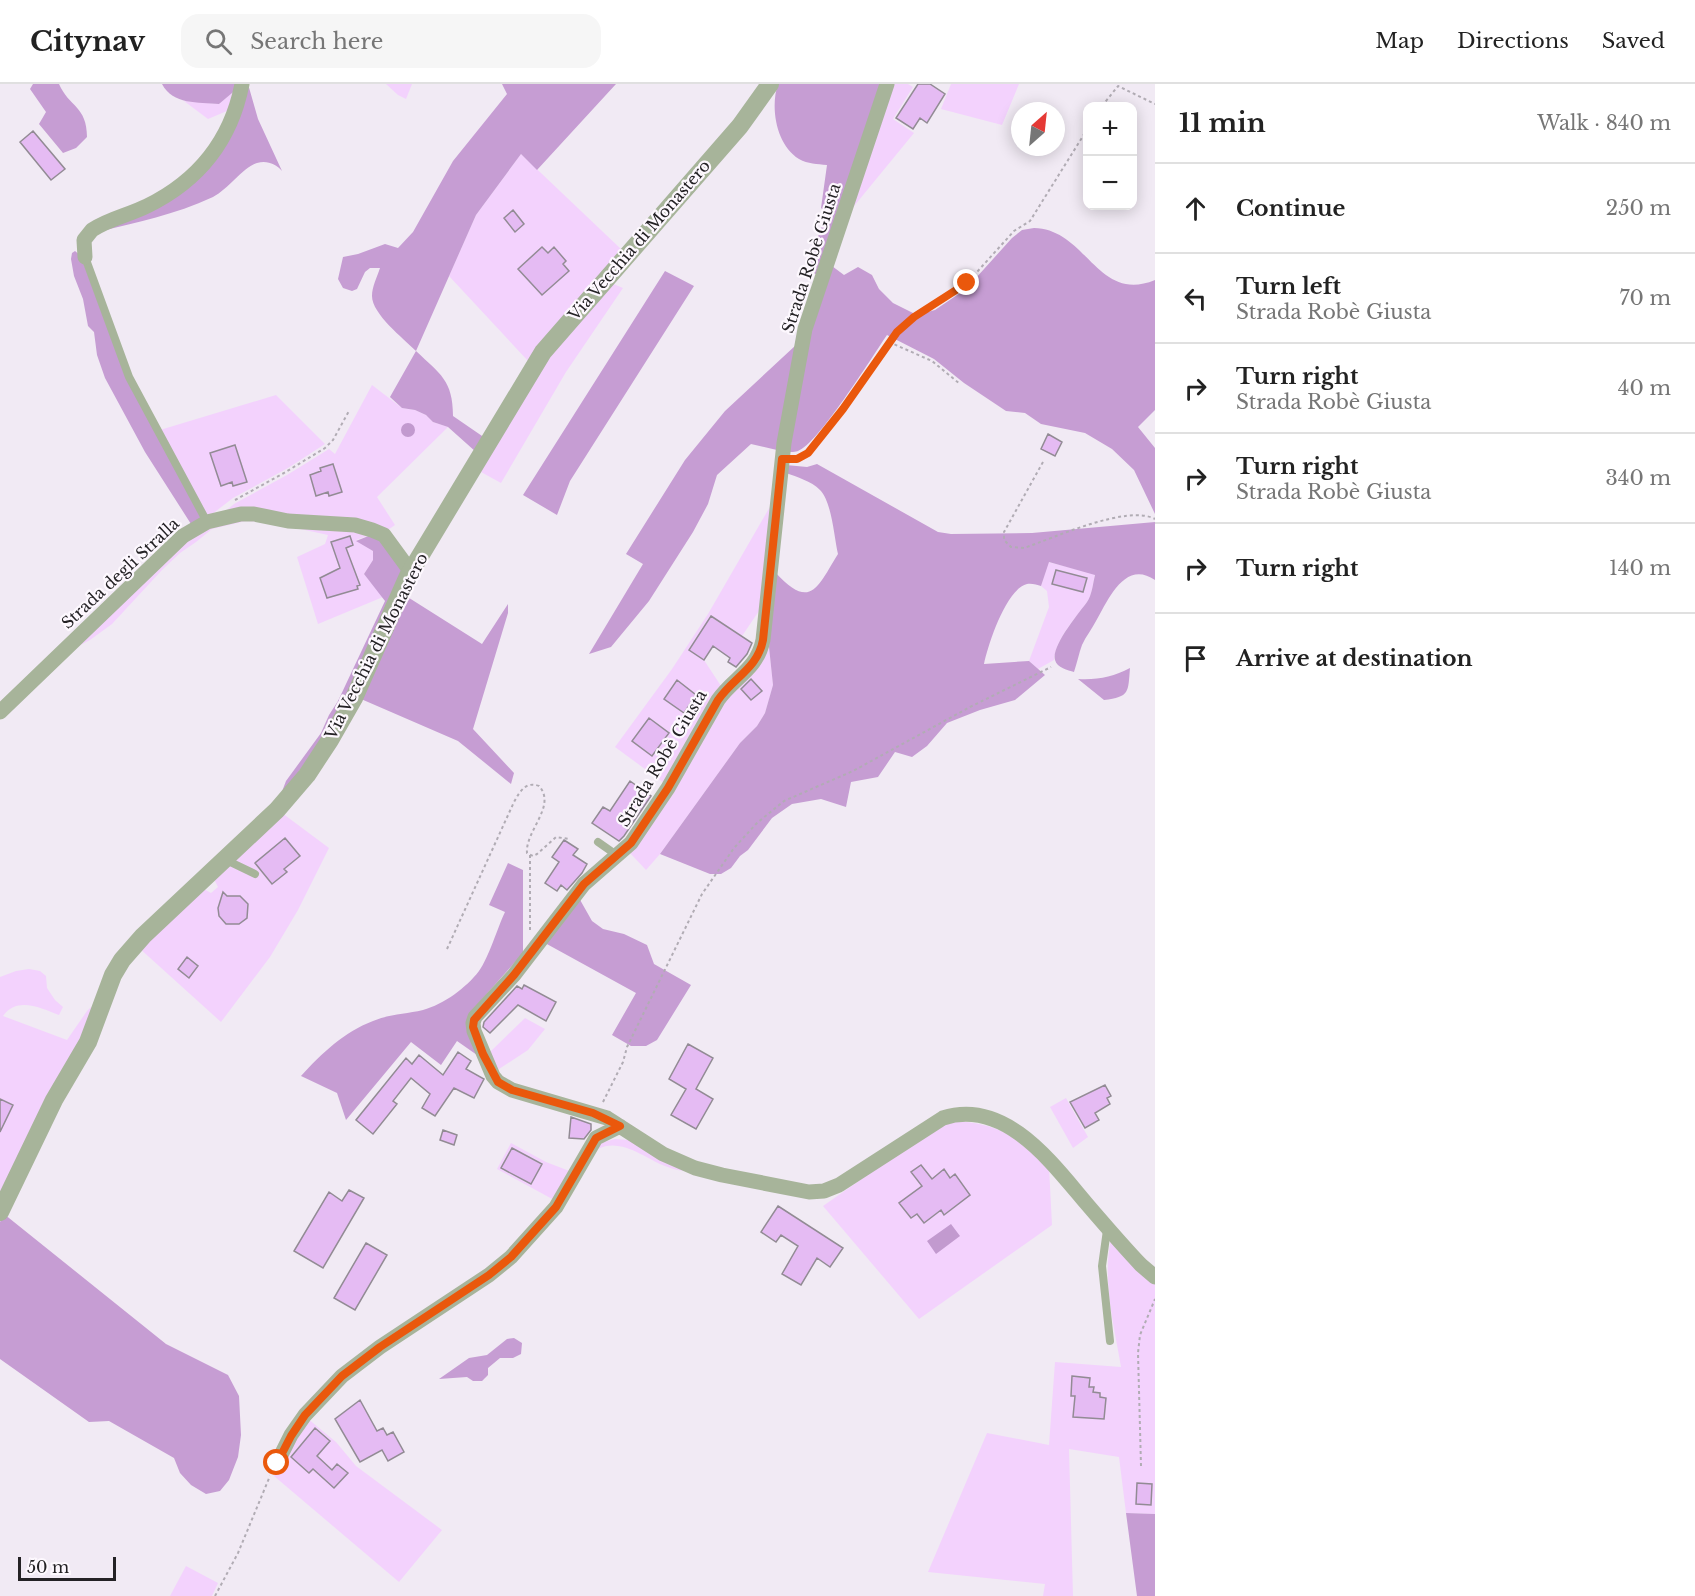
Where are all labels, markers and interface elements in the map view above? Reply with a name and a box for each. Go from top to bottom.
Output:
search box [181,14,601,68]
text: Citynav [30,24,145,59]
icon: search [202,25,235,58]
text: Search here [250,28,383,55]
text: Map [1375,28,1424,54]
text: Directions [1457,28,1569,54]
text: Saved [1602,28,1665,54]
north arrow [1011,102,1065,156]
map controls [1083,102,1137,210]
button: + [1083,102,1137,156]
text: 11 min [1179,107,1266,139]
text: Walk · 840 m [1537,111,1671,135]
street label: Via Vecchia di Monastero [563,156,714,325]
button: − [1083,156,1137,210]
street label: Strada Robè Giusta [777,180,845,335]
icon: ahead [1179,192,1212,225]
text: Continue [1236,195,1345,222]
text: 250 m [1606,196,1671,220]
route end [953,269,979,295]
text: Turn left [1236,273,1341,300]
icon: left [1179,282,1212,315]
text: 70 m [1619,286,1671,310]
text: Strada Robè Giusta [1236,300,1431,324]
text: Turn right [1236,363,1358,390]
icon: right [1179,372,1212,405]
text: 40 m [1618,376,1671,400]
text: Strada Robè Giusta [1236,390,1431,414]
text: Turn right [1236,453,1358,480]
icon: right [1179,462,1212,495]
text: 340 m [1606,466,1671,490]
text: Strada Robè Giusta [1236,480,1431,504]
street label: Strada degli Stralla [57,513,183,633]
street label: Via Vecchia di Monastero [320,550,432,743]
icon: right [1179,552,1212,585]
text: Turn right [1236,555,1358,582]
text: 140 m [1609,556,1671,580]
icon: arrive [1179,642,1212,675]
text: Arrive at destination [1236,645,1473,672]
street label: Strada Robè Giusta [613,686,711,830]
route start [263,1449,289,1475]
scale bar [18,1554,116,1582]
text: 50 m [27,1557,69,1577]

